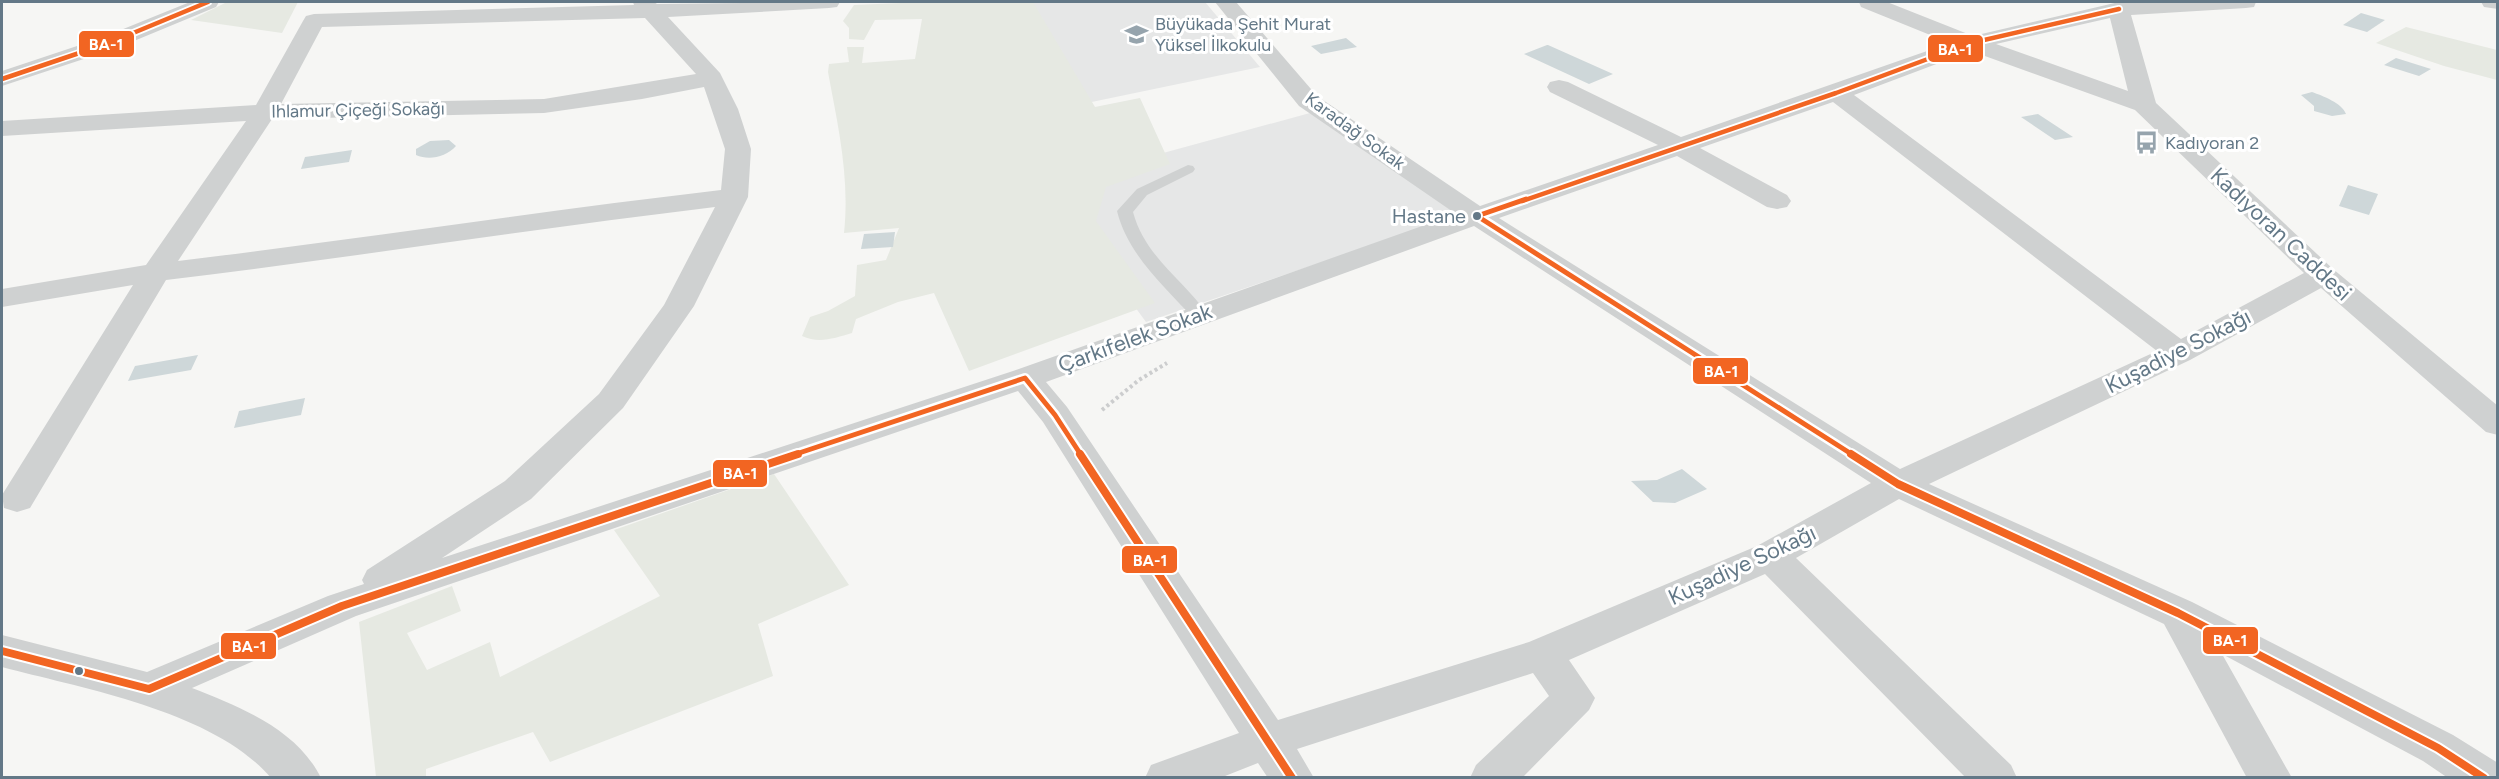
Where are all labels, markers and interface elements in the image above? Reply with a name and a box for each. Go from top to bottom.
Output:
place label: Büyükada Şehit Murat Yüksel İlkokulu [1155,13,1331,56]
school or university icon: Büyükada Şehit Murat Yüksel İlkokulu [1124,21,1150,47]
line badge: BA-1 [78,30,135,58]
line badge: BA-1 [1927,34,1984,63]
text: BA-1 [89,35,123,54]
text: BA-1 [1938,40,1972,59]
street label: Karadağ Sokak [1301,87,1409,175]
street label: Ihlamur Çiçeği Sokağı [271,97,445,123]
bus stop icon: Kadıyoran 2 [2134,130,2160,156]
place label: Kadıyoran 2 [2165,132,2259,154]
street label: Kadıyoran Caddesi [2205,162,2357,306]
place label: Hastane [1392,204,1466,228]
marker: Hastane [1471,210,1483,222]
street label: Çarkıfelek Sokak [1054,298,1216,378]
street label: Kuşadiye Sokağı [2101,303,2255,399]
line badge: BA-1 [1692,357,1749,385]
text: BA-1 [1704,362,1738,381]
line badge: BA-1 [712,459,768,488]
text: BA-1 [723,464,757,483]
street label: Kuşadiye Sokağı [1664,519,1820,611]
line badge: BA-1 [1121,545,1178,574]
text: BA-1 [1133,551,1167,570]
line badge: BA-1 [2202,626,2259,655]
text: BA-1 [2213,631,2247,650]
line badge: BA-1 [220,632,277,660]
text: BA-1 [232,637,266,656]
unlabelled marker [73,665,85,677]

